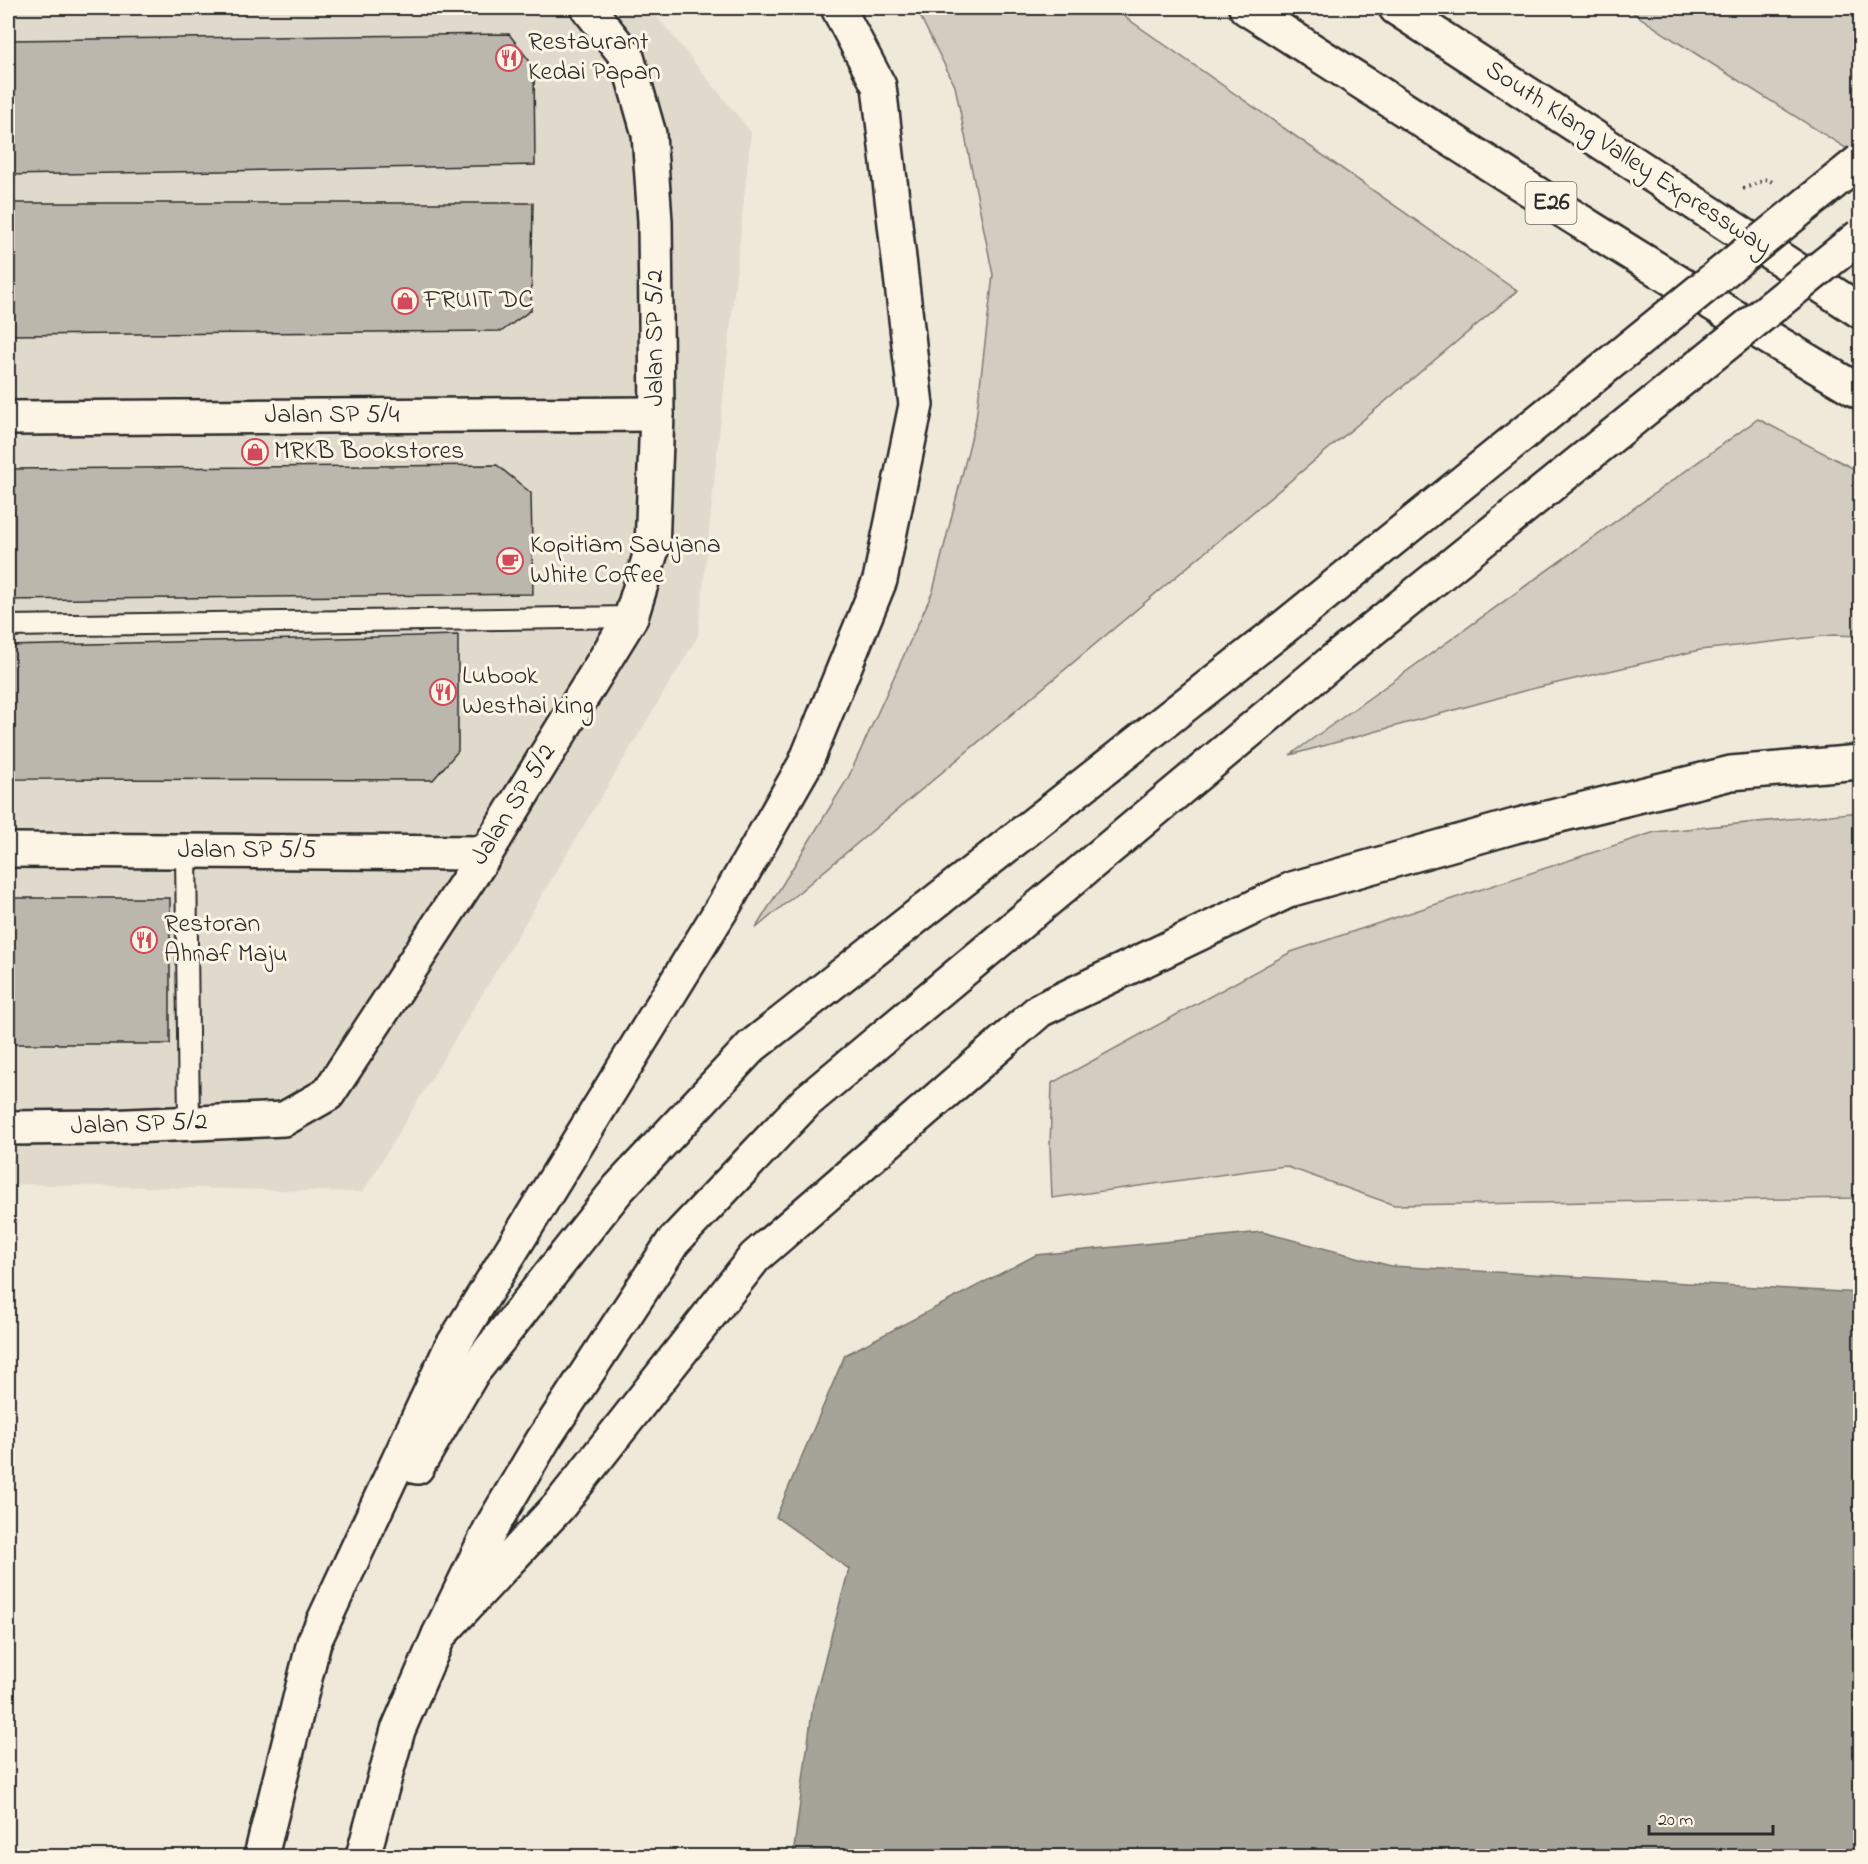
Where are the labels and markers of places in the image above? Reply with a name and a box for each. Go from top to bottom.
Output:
place label: Restaurant Kedai Papan [528,24,661,92]
restaurant icon: Restaurant Kedai Papan [494,43,524,73]
place label: FRUIT DC [423,282,533,320]
shop icon: FRUIT DC [390,286,420,316]
place label: MRKB Bookstores [274,433,464,471]
shop icon: MRKB Bookstores [240,437,270,467]
place label: Kopitiam Saujana White Coffee [530,527,721,595]
cafe icon: Kopitiam Saujana White Coffee [495,546,525,576]
place label: Lubook Westhai king [462,658,594,726]
restaurant icon: Lubook Westhai king [428,677,458,707]
place label: Restoran Ahnaf Maju [164,906,288,974]
restaurant icon: Restoran Ahnaf Maju [129,925,159,955]

